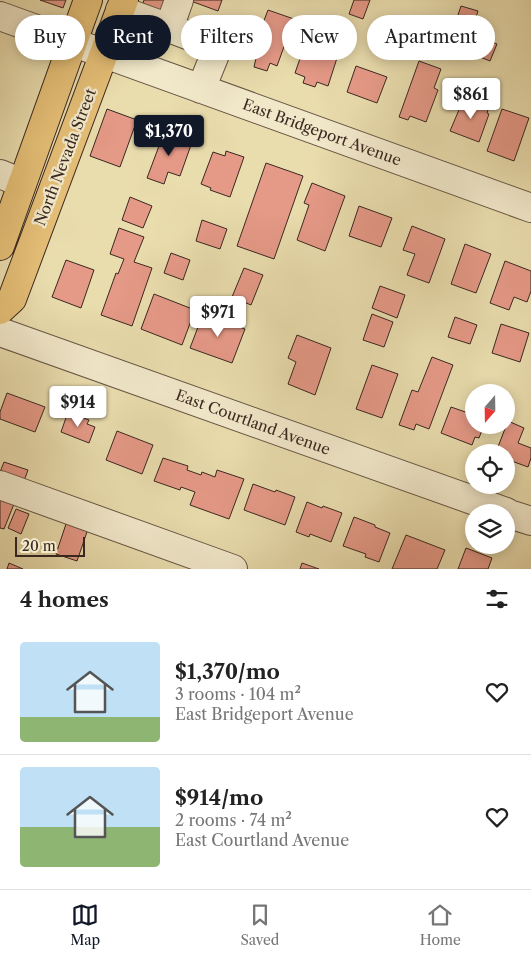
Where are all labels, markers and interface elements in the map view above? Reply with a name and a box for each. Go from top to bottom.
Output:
chip: Buy [15,15,85,60]
chip: Rent [95,15,171,60]
chip: Filters [181,15,272,60]
chip: New [282,15,357,60]
chip: Apartment [367,15,495,60]
pin: $861 [441,78,501,120]
text: $861 [453,84,489,104]
street label: North Nevada Street [30,85,100,228]
street label: East Bridgeport Avenue [240,94,404,170]
pin: $1,370 [128,114,210,157]
text: $1,370 [145,121,193,141]
pin: $971 [188,296,248,338]
text: $971 [201,302,235,322]
north arrow [465,384,515,434]
map controls [465,384,515,554]
street label: East Courtland Avenue [173,385,333,459]
pin: $914 [48,386,108,428]
text: $914 [60,392,96,412]
button: locate [465,444,515,494]
button: layers [465,504,515,554]
scale bar [15,534,85,557]
text: 20 m [22,537,56,555]
icon: filters [483,585,511,613]
text: 4 homes [20,587,109,612]
text: $1,370/mo [175,659,280,684]
icon: home [60,662,120,722]
icon: heart [483,678,511,706]
text: 3 rooms · 104 m² [175,684,301,704]
text: East Bridgeport Avenue [175,704,354,724]
text: $914/mo [175,785,263,810]
icon: home [60,787,120,847]
icon: heart [483,803,511,831]
text: 2 rooms · 74 m² [175,810,292,830]
text: East Courtland Avenue [175,830,349,850]
tab: Map [70,901,100,949]
tab: Saved [241,901,279,949]
tab: Home [420,901,461,949]

